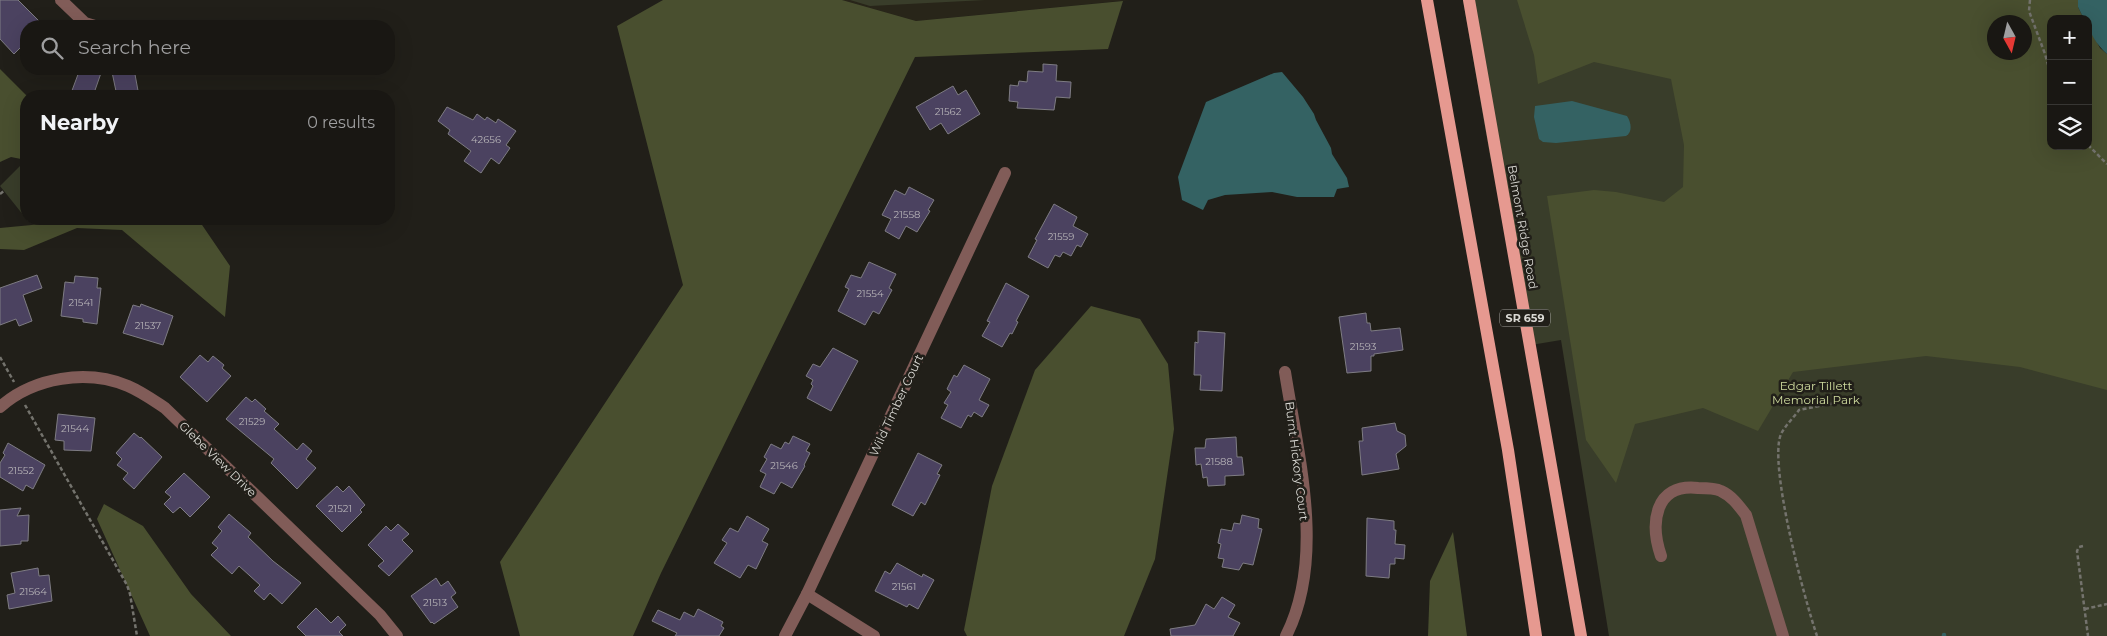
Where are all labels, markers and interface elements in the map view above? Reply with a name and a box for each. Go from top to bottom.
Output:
north arrow [1987,15,2032,60]
map controls [2047,15,2092,150]
button: + [2047,15,2092,60]
search box [20,20,395,75]
icon: search [38,34,66,62]
text: Search here [78,36,191,59]
button: − [2047,60,2092,105]
house number: 21562 [935,105,962,118]
button: layers [2047,105,2092,150]
text: Nearby [40,110,119,135]
text: 0 results [307,113,375,132]
house number: 42656 [471,133,501,146]
street label: Belmont Ridge Road [1505,164,1541,290]
house number: 21558 [894,208,920,221]
house number: 21559 [1048,230,1074,243]
house number: 21554 [856,287,884,300]
house number: 21541 [69,296,93,309]
road number: SR 659 [1500,310,1550,326]
house number: 21537 [135,319,161,332]
house number: 21593 [1350,340,1377,353]
street label: Wild Timber Court [866,352,926,458]
park label: Edgar Tillett Memorial Park [1772,378,1861,407]
street label: Burnt Hickory Court [1282,400,1312,522]
house number: 21529 [239,415,265,428]
street label: Glebe View Drive [176,418,260,500]
house number: 21544 [61,422,89,435]
house number: 21588 [1205,455,1233,468]
house number: 21546 [770,459,798,472]
house number: 21552 [8,464,34,477]
house number: 21521 [328,502,352,515]
house number: 21561 [892,580,916,593]
house number: 21564 [19,585,47,598]
house number: 21513 [423,596,447,609]

